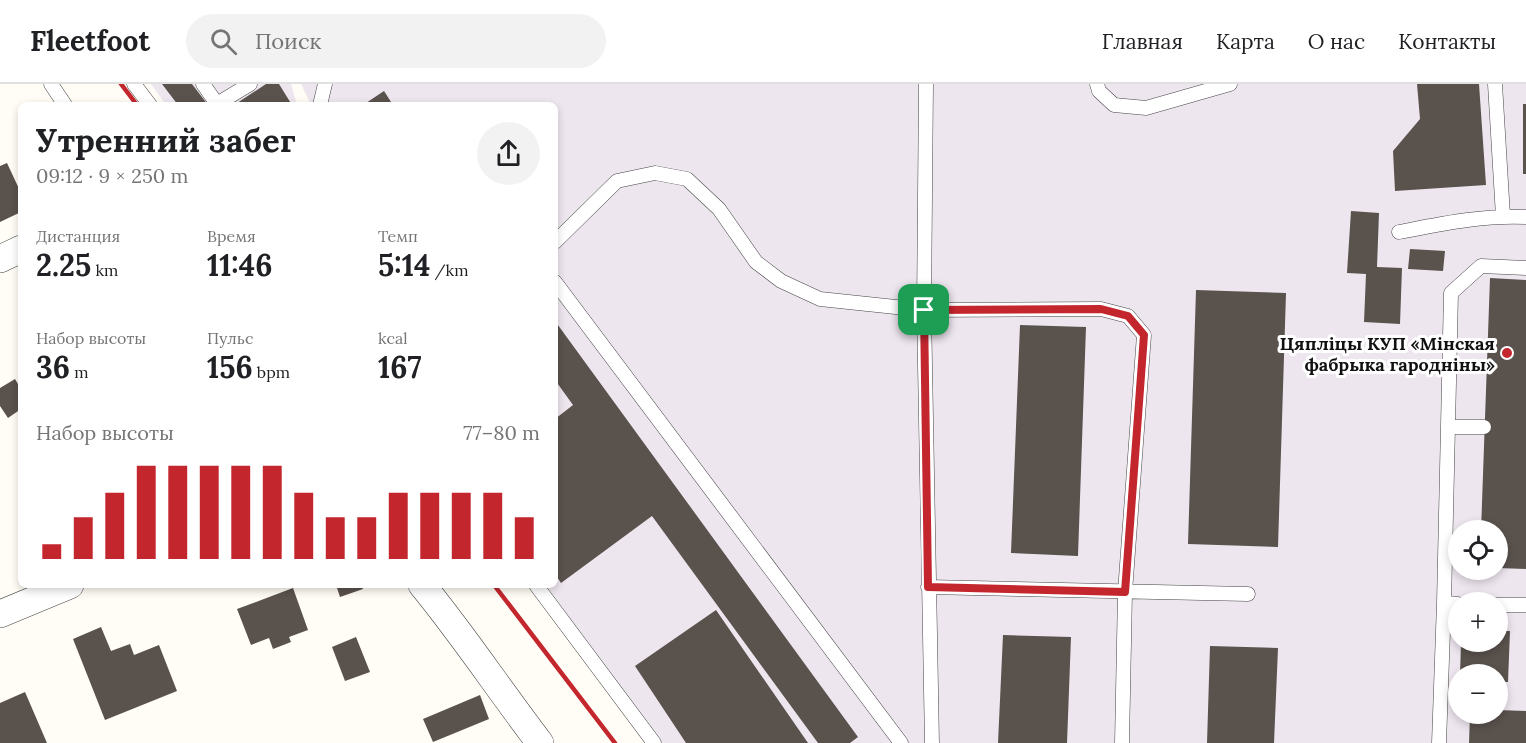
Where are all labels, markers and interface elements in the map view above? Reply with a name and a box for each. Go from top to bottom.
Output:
search box [186,14,606,68]
text: Fleetfoot [30,23,150,59]
icon: search [207,25,240,58]
text: Поиск [255,27,321,55]
text: Главная [1102,28,1183,55]
text: Карта [1216,28,1275,55]
text: О нас [1308,28,1365,55]
text: Контакты [1398,28,1496,55]
text: Утренний забег [36,119,296,161]
button: share [477,122,540,185]
text: 09:12 · 9 × 250 m [36,163,188,188]
text: Дистанция [36,226,120,246]
text: Время [207,226,256,246]
text: Темп [378,226,418,246]
text: 2.25 [36,246,91,284]
text: 11:46 [207,246,273,284]
text: 5:14 [378,246,430,284]
text: km [91,260,118,280]
text: /km [430,260,468,280]
pin [898,284,949,335]
icon: arrive [907,293,940,326]
text: Набор высоты [36,328,146,348]
text: Пульс [207,328,253,348]
text: kcal [378,328,408,348]
place label: Цяпліцы КУП «Мінская фабрыка гародніны» [1279,332,1495,376]
marker: Цяпліцы КУП «Мінская фабрыка гародніны» [1500,346,1514,360]
text: 36 [36,348,70,386]
text: 156 [207,348,253,386]
text: 167 [378,348,422,386]
text: m [70,362,89,382]
text: bpm [253,362,290,382]
text: Набор высоты [36,420,174,445]
text: 77–80 m [463,420,540,445]
map controls [1448,520,1508,724]
button: locate [1448,520,1508,580]
button: + [1448,592,1508,652]
button: − [1448,664,1508,724]

